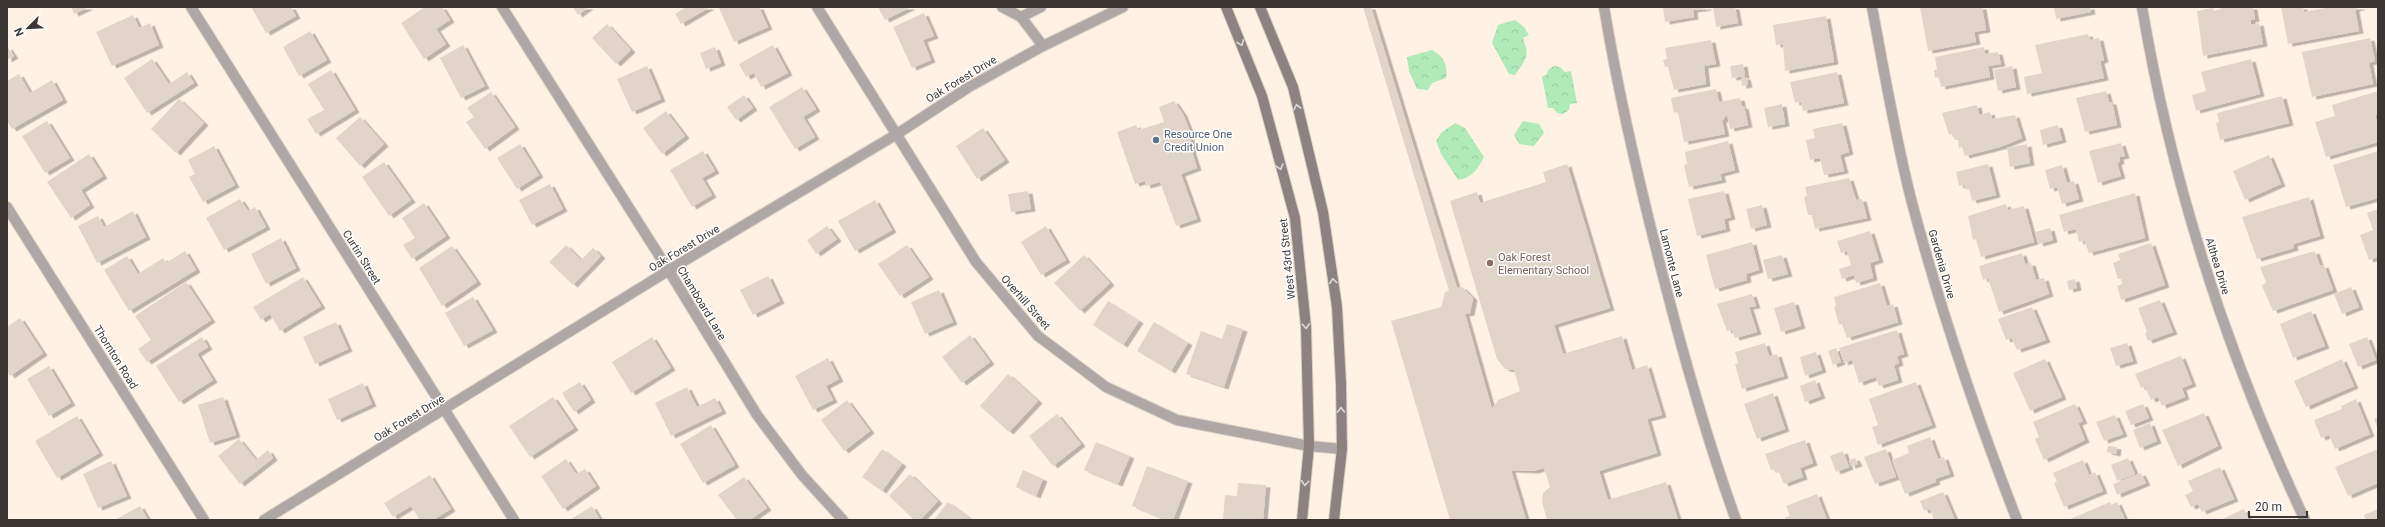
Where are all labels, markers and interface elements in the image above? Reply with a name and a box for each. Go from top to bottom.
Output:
north arrow [8,8,48,48]
text: N [12,25,27,38]
one-way arrow [1237,39,1245,46]
street label: Oak Forest Drive [924,53,999,106]
one-way arrow [1294,104,1302,110]
place label: Resource One Credit Union [1164,128,1232,154]
marker: Resource One Credit Union [1151,135,1161,145]
one-way arrow [1275,163,1284,170]
street label: West 43rd Street [1277,217,1298,300]
street label: Oak Forest Drive [647,222,722,275]
street label: Curtin Street [340,228,384,287]
street label: Lamonte Lane [1657,228,1686,299]
street label: Gardenia Drive [1925,228,1958,300]
street label: Althea Drive [2203,236,2232,296]
place label: Oak Forest Elementary School [1498,251,1589,277]
marker: Oak Forest Elementary School [1485,258,1495,268]
street label: Chamboard Lane [674,264,729,343]
street label: Overhill Street [998,272,1053,333]
one-way arrow [1329,278,1338,284]
street label: Thornton Road [91,323,140,391]
one-way arrow [1301,323,1310,329]
street label: Oak Forest Drive [372,392,447,445]
one-way arrow [1337,407,1345,413]
one-way arrow [1301,480,1310,486]
scale bar [2249,493,2307,519]
text: 20 m [2255,500,2282,514]

